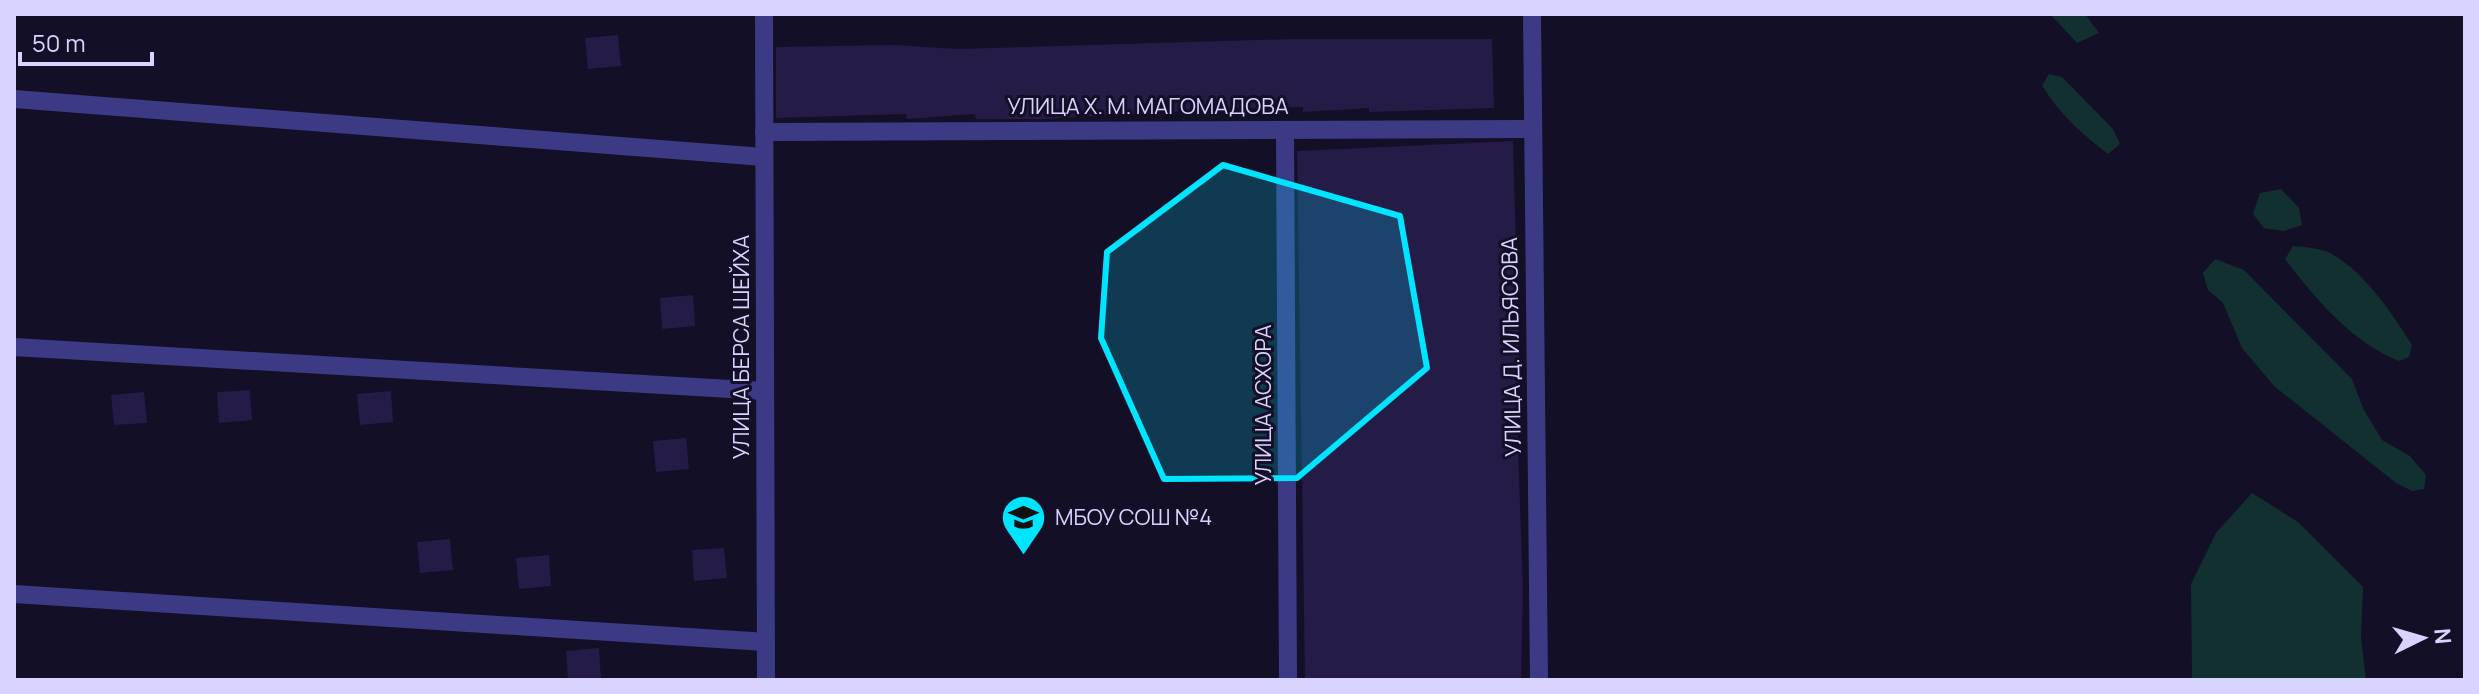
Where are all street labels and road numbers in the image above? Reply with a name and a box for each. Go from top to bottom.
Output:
street label: УЛИЦА Х. М. МАГОМАДОВА [1007,91,1289,121]
street label: УЛИЦА БЕРСА ШЕЙХА [726,235,756,459]
street label: УЛИЦА Д. ИЛЬЯСОВА [1494,237,1528,457]
street label: УЛИЦА АСХОРА [1248,325,1278,485]

